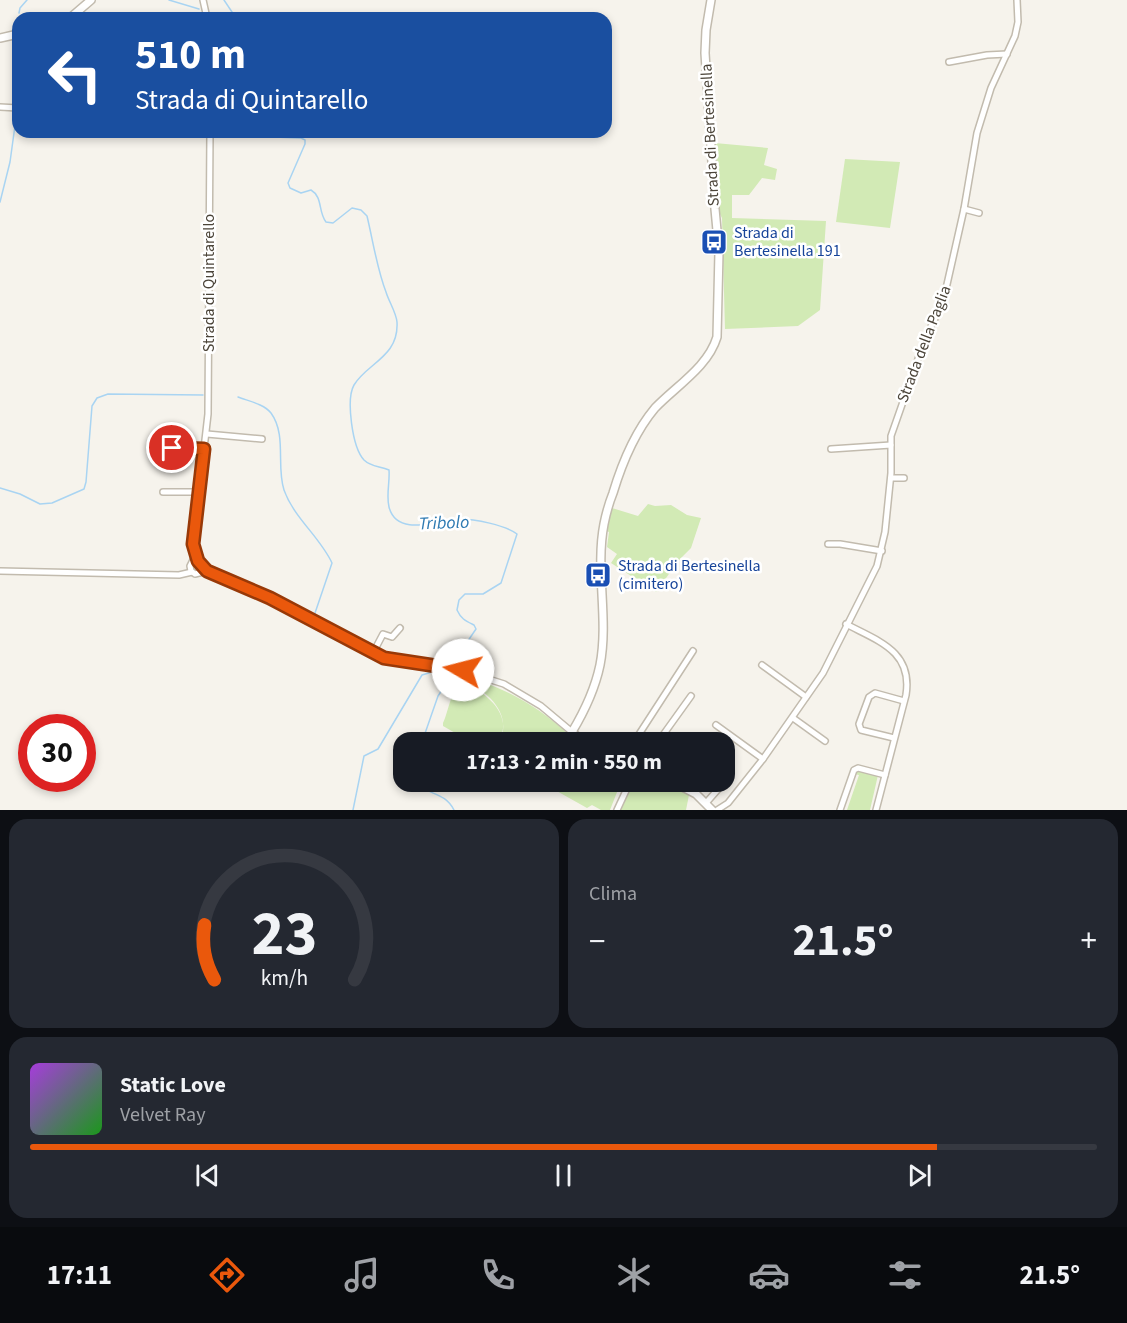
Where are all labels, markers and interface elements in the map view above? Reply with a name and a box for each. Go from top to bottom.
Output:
text: 510 m [135,25,246,85]
icon: left [36,36,114,114]
street label: Strada di Bertesinella [695,63,725,207]
text: Strada di Quintarello [135,81,368,120]
street label: Strada di Quintarello [198,214,220,352]
place label: Strada di Bertesinella 191 [734,222,841,262]
bus stop icon: Strada di Bertesinella 191 [699,227,729,257]
street label: Strada della Paglia [892,282,956,406]
pin [146,422,197,473]
icon: arrive [155,431,188,464]
water label: Tribolo [418,510,470,536]
place label: Strada di Bertesinella (cimitero) [618,555,761,595]
bus stop icon: Strada di Bertesinella (cimitero) [583,560,613,590]
position arrow [431,638,495,702]
speed limit sign: 30 [18,714,96,792]
text: 17:13 · 2 min · 550 m [466,746,662,778]
text: Clima [589,880,637,908]
text: 23 [251,890,317,979]
text: 21.5° [792,909,894,973]
text: − [589,918,605,965]
text: + [1081,918,1097,965]
text: km/h [260,964,308,995]
text: Static Love [120,1069,226,1101]
text: Velvet Ray [120,1101,206,1129]
icon: previous [191,1159,224,1192]
icon: pause [547,1159,580,1192]
icon: next [903,1159,936,1192]
icon: directions [206,1254,248,1296]
icon: music [341,1254,383,1296]
icon: phone [477,1254,519,1296]
icon: climate [613,1254,655,1296]
icon: car [748,1254,790,1296]
icon: filters [884,1254,926,1296]
text: 17:11 [47,1256,112,1295]
text: 21.5° [1019,1256,1080,1295]

